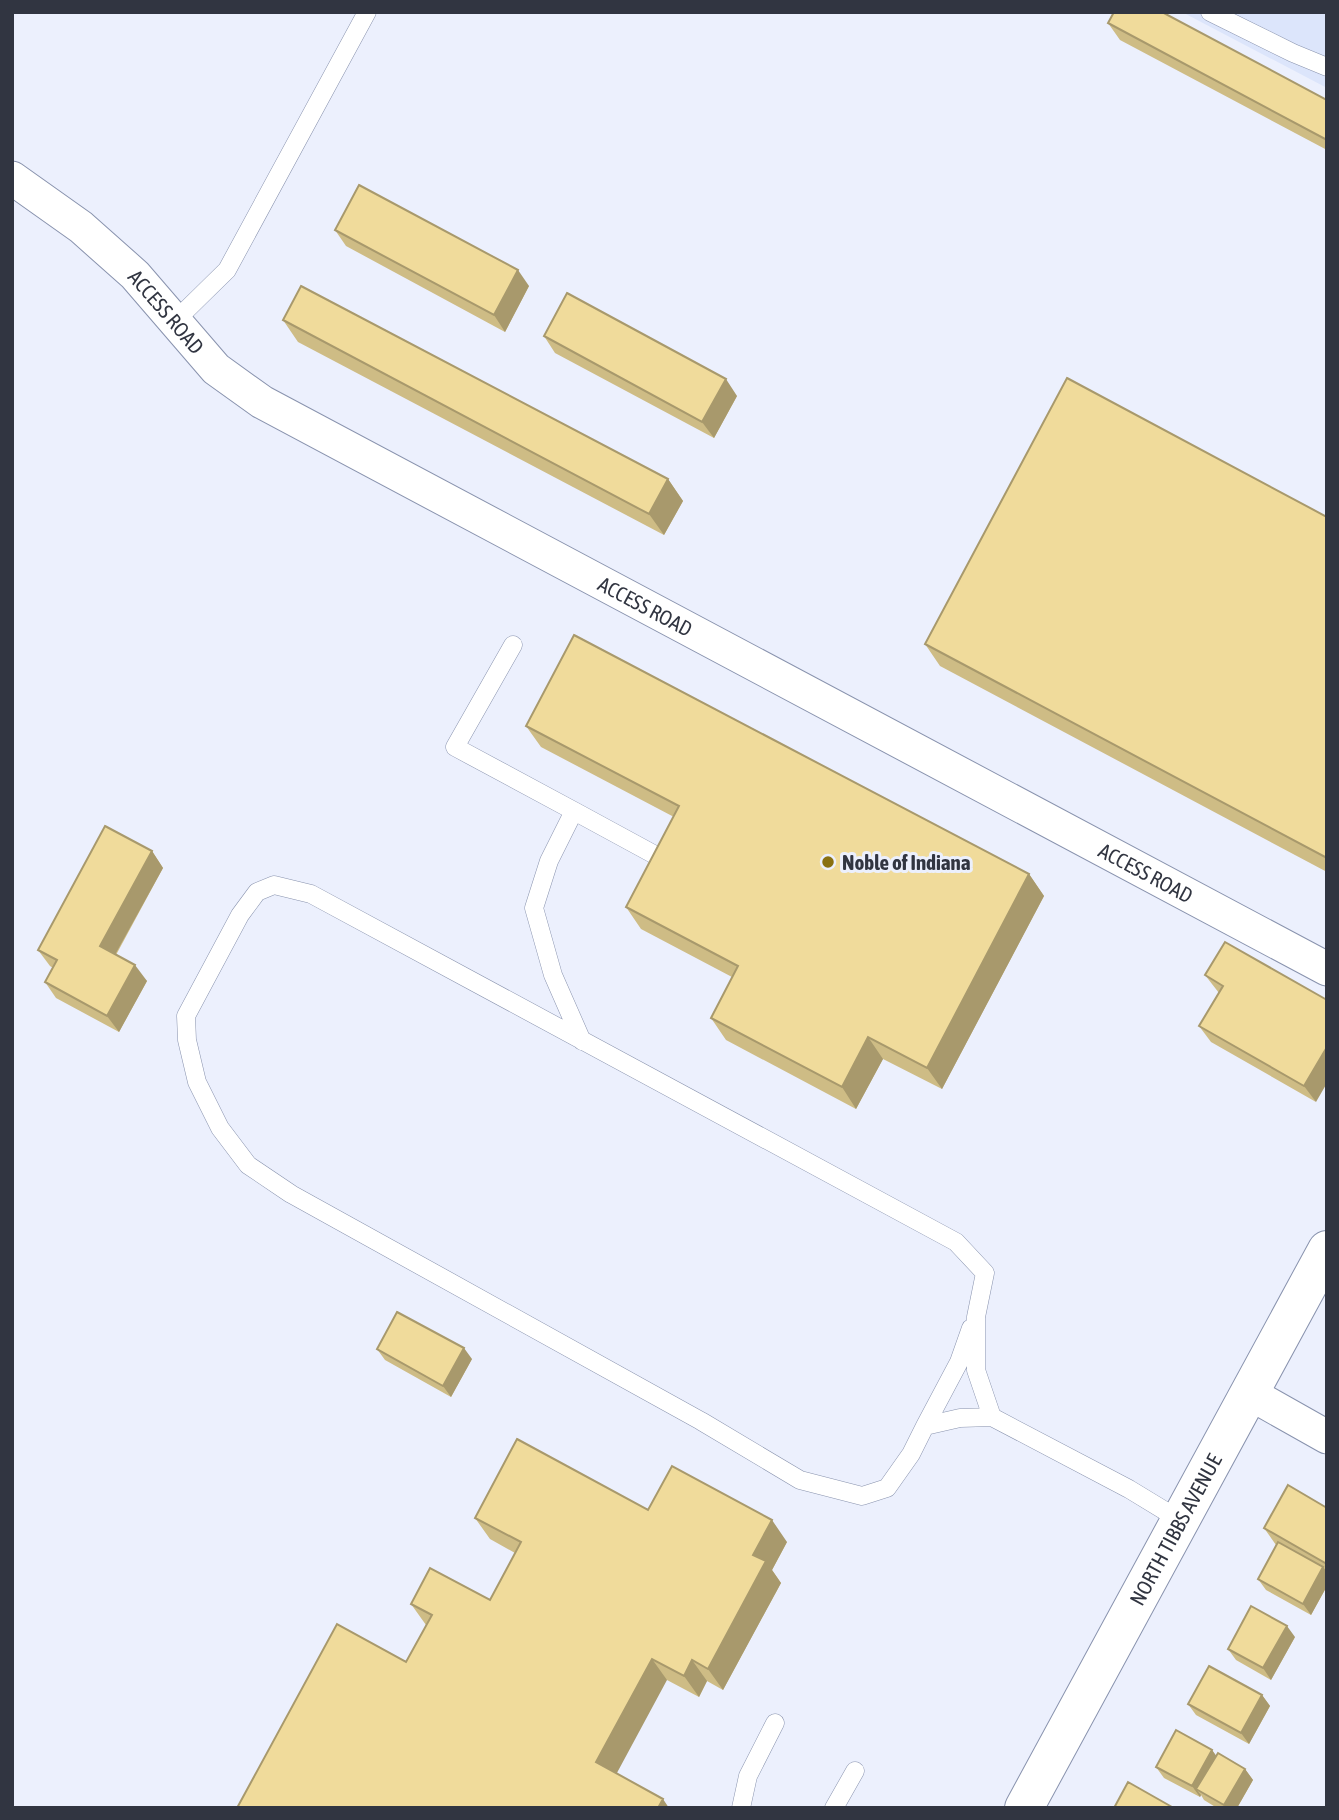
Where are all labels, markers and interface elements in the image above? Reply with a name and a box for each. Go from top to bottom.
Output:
street label: ACCESS ROAD [124,265,209,358]
street label: ACCESS ROAD [594,571,697,641]
street label: ACCESS ROAD [1095,838,1197,907]
place label: Noble of Indiana [842,850,971,874]
marker: Noble of Indiana [820,854,836,870]
street label: NORTH TIBBS AVENUE [1124,1450,1226,1609]

